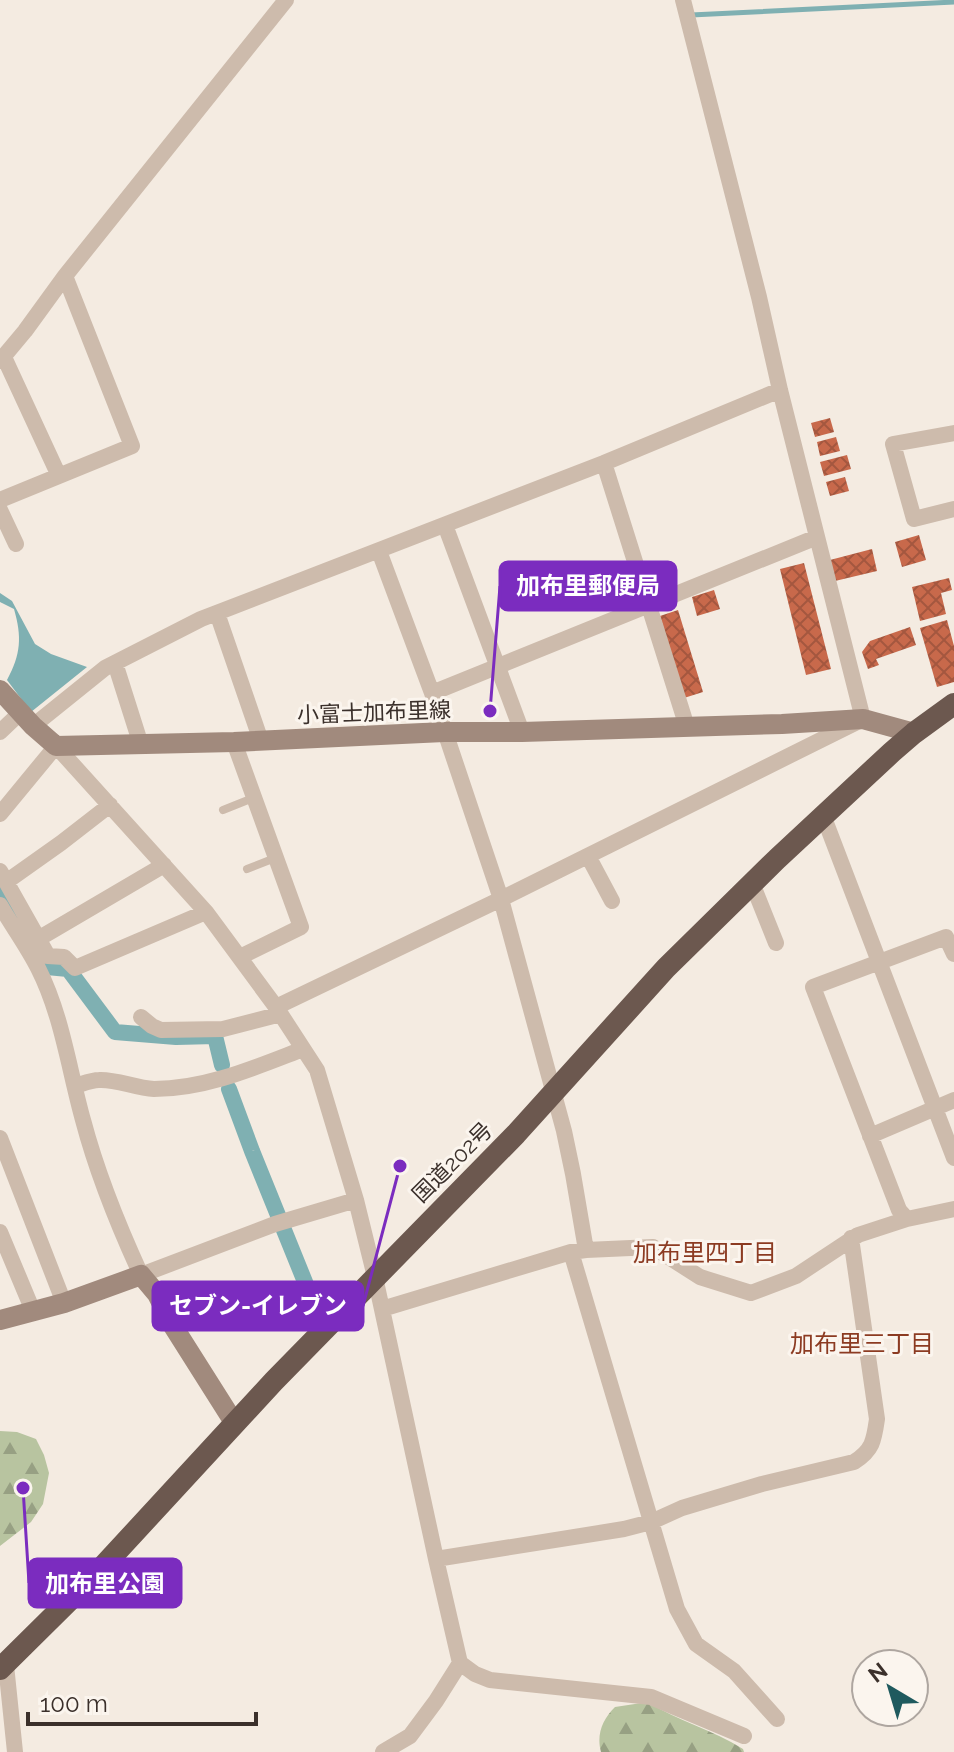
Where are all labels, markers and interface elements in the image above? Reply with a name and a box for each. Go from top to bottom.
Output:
callout: 加布里郵便局 [500,562,676,610]
text: 加布里郵便局 [516,571,660,600]
street label: 小富士加布里線 [297,696,451,728]
street label: 国道202号 [407,1117,497,1207]
district label: 加布里四丁目 [633,1238,777,1267]
callout: セブン-イレブン [153,1282,363,1330]
text: セブン-イレブン [169,1291,347,1320]
district label: 加布里三丁目 [790,1329,934,1358]
callout: 加布里公園 [29,1559,181,1607]
text: 加布里公園 [45,1569,165,1598]
north arrow [850,1648,930,1728]
text: N [863,1657,892,1688]
scale bar [28,1676,256,1726]
text: 100 m [40,1689,108,1718]

